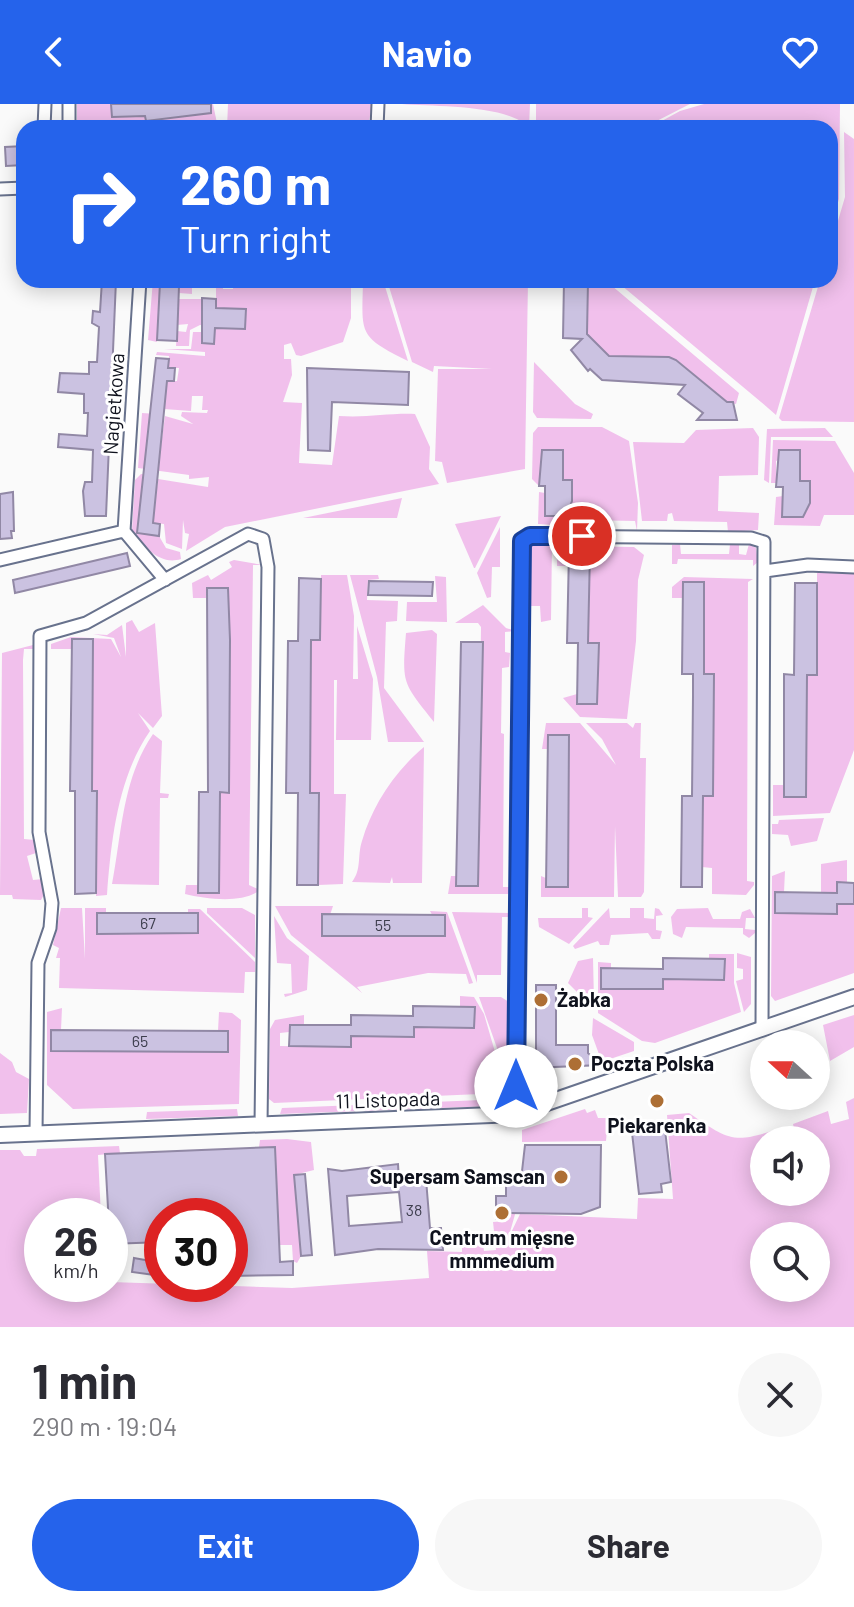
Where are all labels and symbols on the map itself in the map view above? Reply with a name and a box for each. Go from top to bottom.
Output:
street label: Nagietkowa [97,352,129,456]
pin [548,502,616,570]
house number: 67 [140,913,156,932]
house number: 55 [375,915,391,934]
place label: Żabka [557,987,611,1011]
marker: Żabka [532,991,550,1009]
north arrow [750,1030,830,1110]
house number: 65 [132,1031,148,1050]
position arrow [474,1044,558,1128]
place label: Poczta Polska [591,1051,714,1075]
marker: Poczta Polska [566,1055,584,1073]
street label: 11 Listopada [335,1085,441,1113]
marker: Piekarenka [648,1092,666,1110]
place label: Piekarenka [608,1113,706,1137]
place label: Supersam Samscan [370,1164,545,1188]
marker: Supersam Samscan [552,1168,570,1186]
speed limit sign: 30 [144,1198,248,1302]
house number: 38 [406,1200,422,1219]
marker: Centrum mięsne mmmedium [493,1204,511,1222]
place label: Centrum mięsne mmmedium [429,1225,575,1272]

